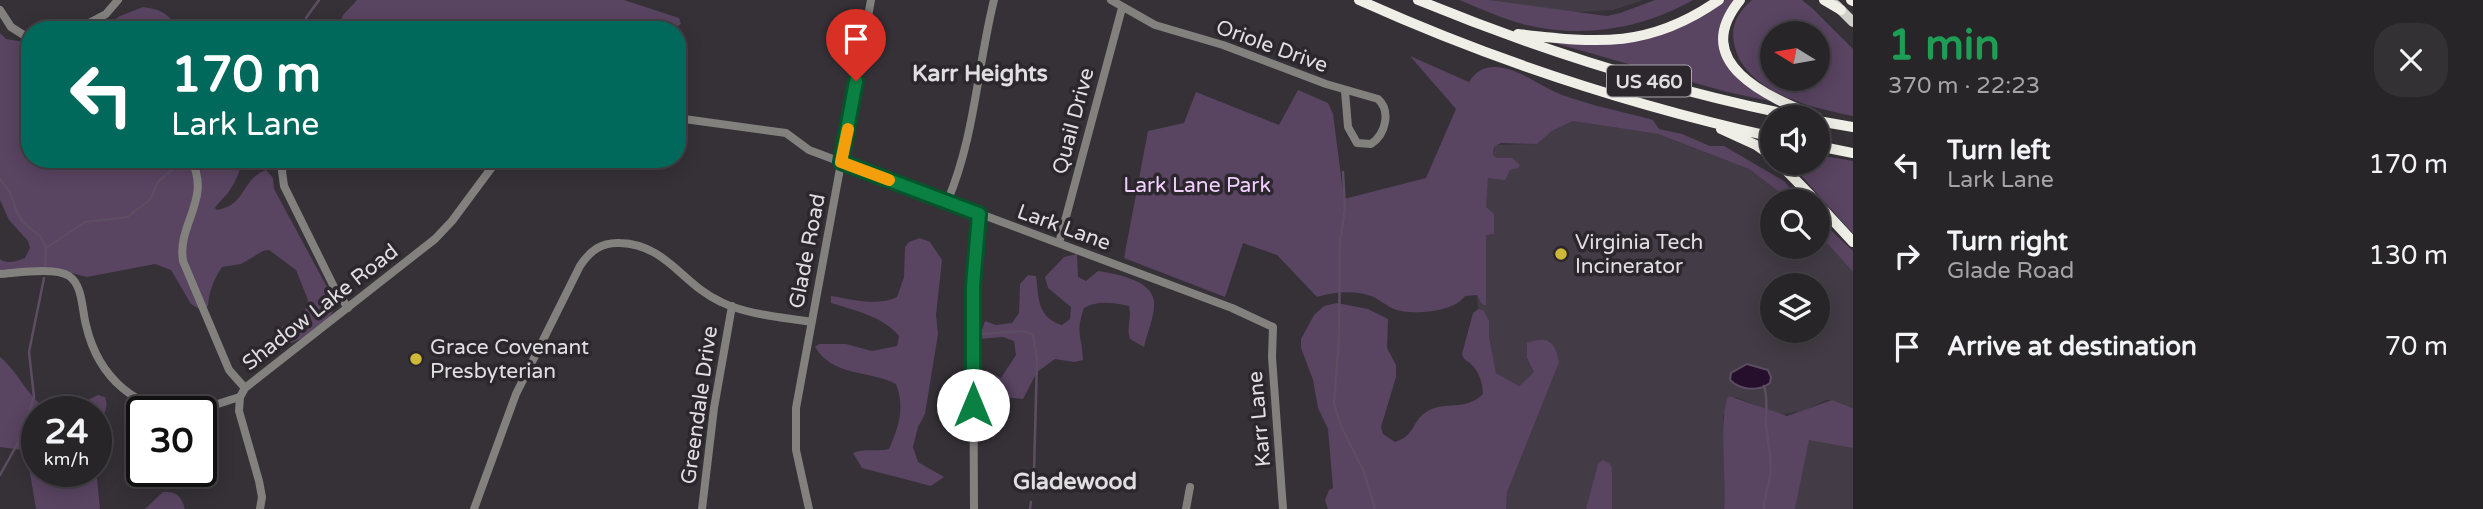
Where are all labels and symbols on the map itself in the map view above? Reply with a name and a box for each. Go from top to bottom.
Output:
pin [826,9,886,81]
street label: Oriole Drive [1212,15,1331,78]
north arrow [1760,21,1830,91]
district label: Karr Heights [912,60,1048,88]
street label: Quail Drive [1047,65,1100,177]
road number: US 460 [1607,66,1691,96]
park label: Lark Lane Park [1123,173,1271,198]
street label: Glade Road [784,192,831,311]
street label: Lark Lane [1014,199,1114,256]
place label: Virginia Tech Incinerator [1575,230,1703,279]
street label: Shadow Lake Road [238,239,403,376]
marker: Virginia Tech Incinerator [1553,246,1569,262]
street label: Greendale Drive [676,324,723,486]
place label: Grace Covenant Presbyterian [430,335,589,384]
marker: Grace Covenant Presbyterian [408,351,424,367]
position arrow [936,368,1010,442]
street label: Karr Lane [1243,370,1276,468]
speed limit sign: 30 [126,396,217,487]
district label: Gladewood [1013,468,1137,496]

